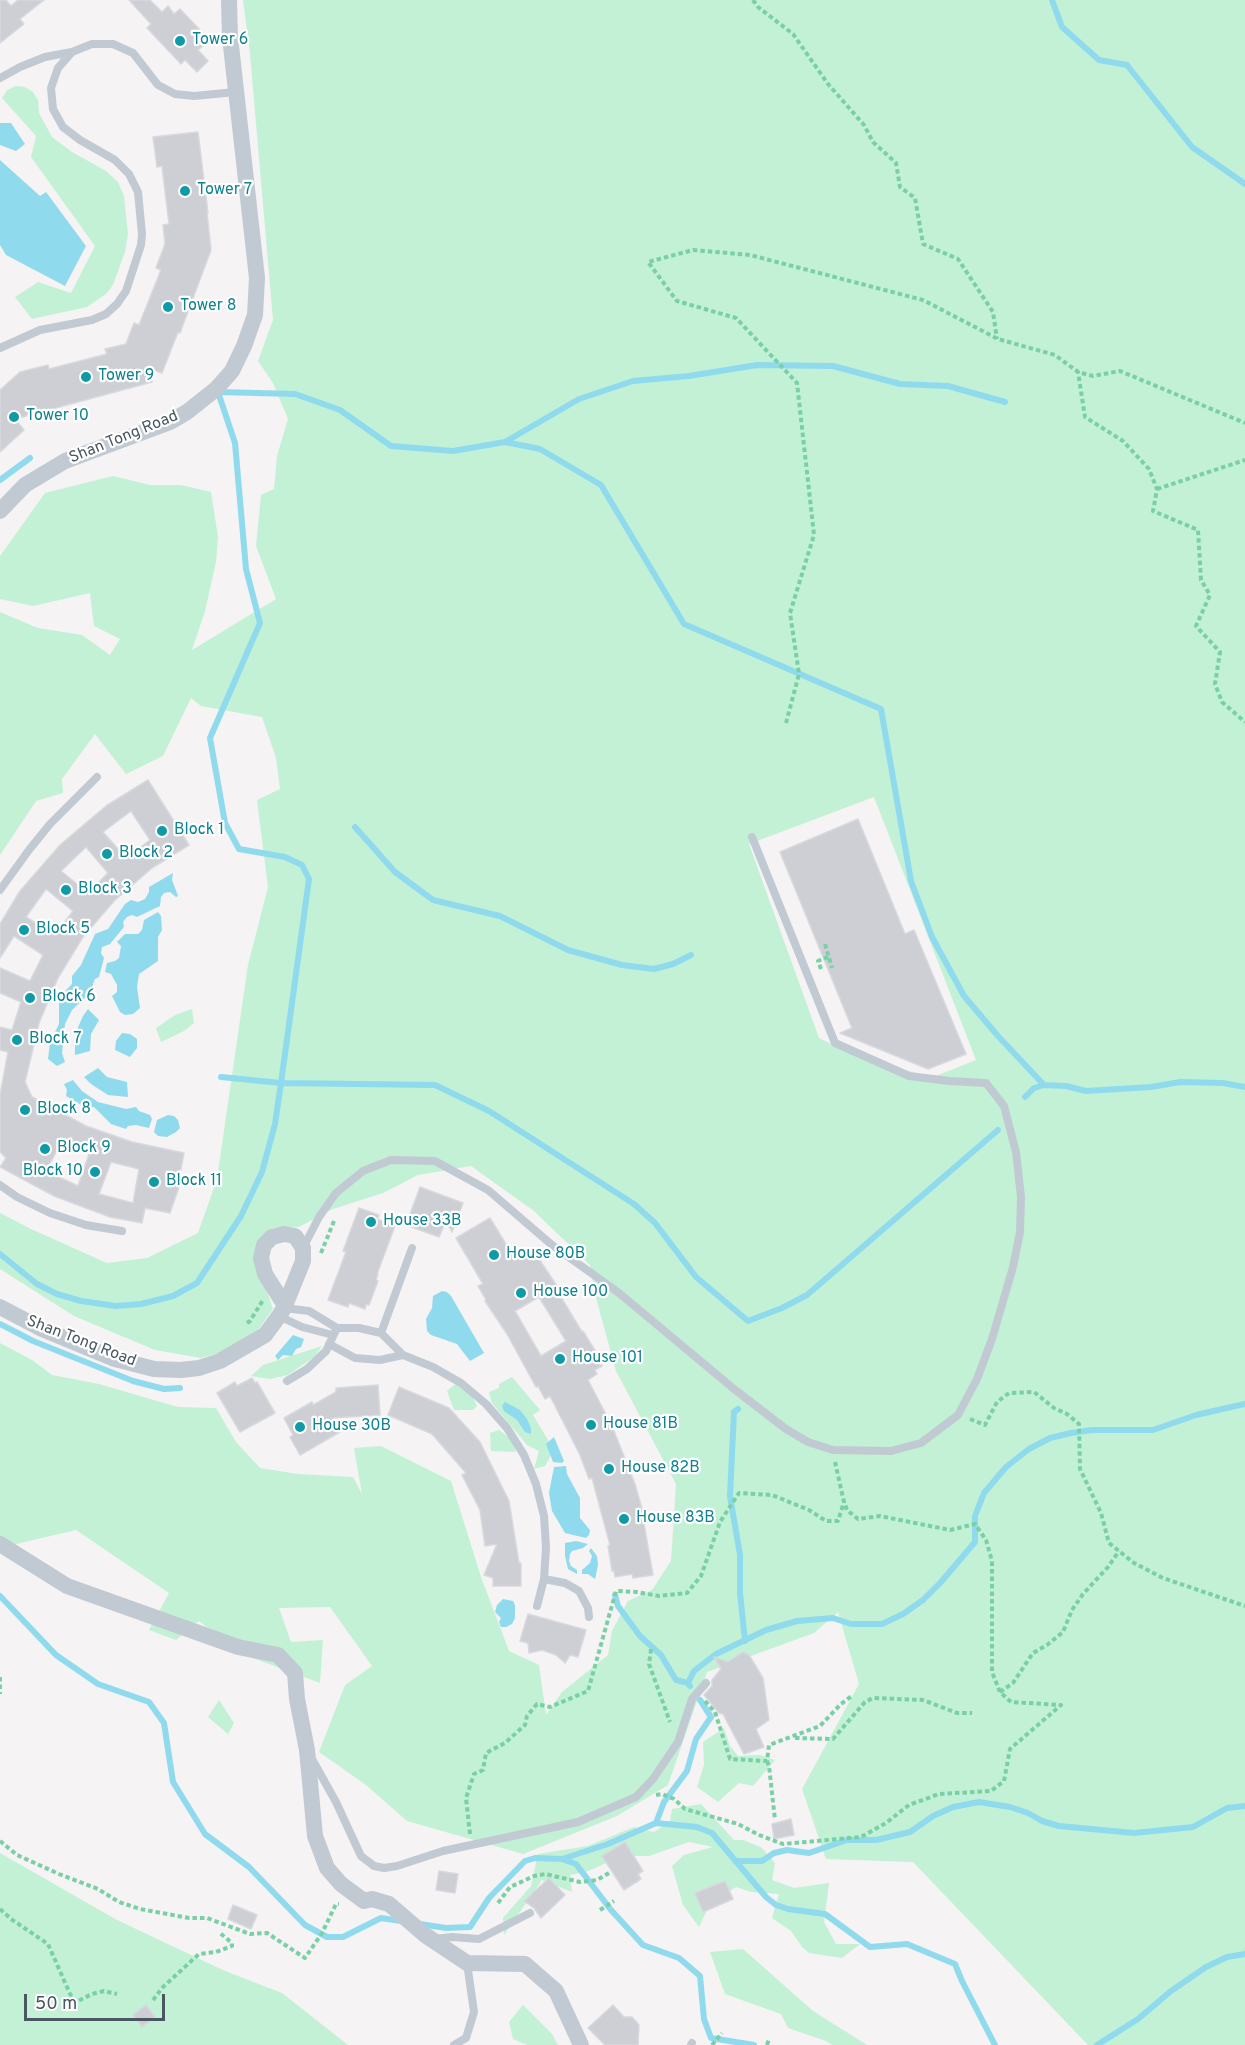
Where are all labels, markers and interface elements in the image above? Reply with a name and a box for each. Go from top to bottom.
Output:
place label: Tower 6 [192,31,248,51]
marker: Tower 6 [173,34,187,48]
place label: Tower 7 [197,181,252,201]
marker: Tower 7 [178,184,192,198]
place label: Tower 8 [180,297,236,317]
marker: Tower 8 [161,300,175,314]
place label: Tower 9 [98,367,154,387]
marker: Tower 9 [79,370,93,384]
place label: Tower 10 [26,407,89,427]
street label: Shan Tong Road [67,407,181,469]
marker: Tower 10 [7,410,21,424]
place label: Block 1 [174,821,224,841]
marker: Block 1 [155,824,169,838]
place label: Block 2 [119,844,173,864]
marker: Block 2 [100,847,114,861]
place label: Block 3 [78,880,132,900]
marker: Block 3 [59,883,73,897]
place label: Block 5 [36,920,90,940]
marker: Block 5 [17,923,31,937]
place label: Block 6 [42,988,96,1008]
marker: Block 6 [23,991,37,1005]
place label: Block 7 [29,1030,81,1050]
marker: Block 7 [10,1033,24,1047]
place label: Block 8 [37,1100,91,1120]
marker: Block 8 [18,1103,32,1117]
place label: Block 9 [57,1139,111,1159]
marker: Block 9 [38,1142,52,1156]
place label: Block 10 [23,1162,83,1182]
marker: Block 10 [88,1165,102,1179]
place label: Block 11 [166,1172,222,1192]
marker: Block 11 [147,1175,161,1189]
place label: House 33B [383,1212,462,1232]
marker: House 33B [364,1215,378,1229]
place label: House 80B [506,1245,585,1265]
marker: House 80B [487,1248,501,1262]
place label: House 100 [533,1283,608,1303]
marker: House 100 [514,1286,528,1300]
street label: Shan Tong Road [23,1312,139,1372]
place label: House 101 [572,1349,643,1369]
marker: House 101 [553,1352,567,1366]
place label: House 81B [603,1415,678,1435]
place label: House 30B [312,1417,391,1437]
marker: House 81B [584,1418,598,1432]
marker: House 30B [293,1420,307,1434]
place label: House 82B [621,1459,700,1479]
marker: House 82B [602,1462,616,1476]
place label: House 83B [636,1509,715,1529]
marker: House 83B [617,1512,631,1526]
scale bar [27,1982,168,2020]
text: 50 m [35,1993,77,2016]

